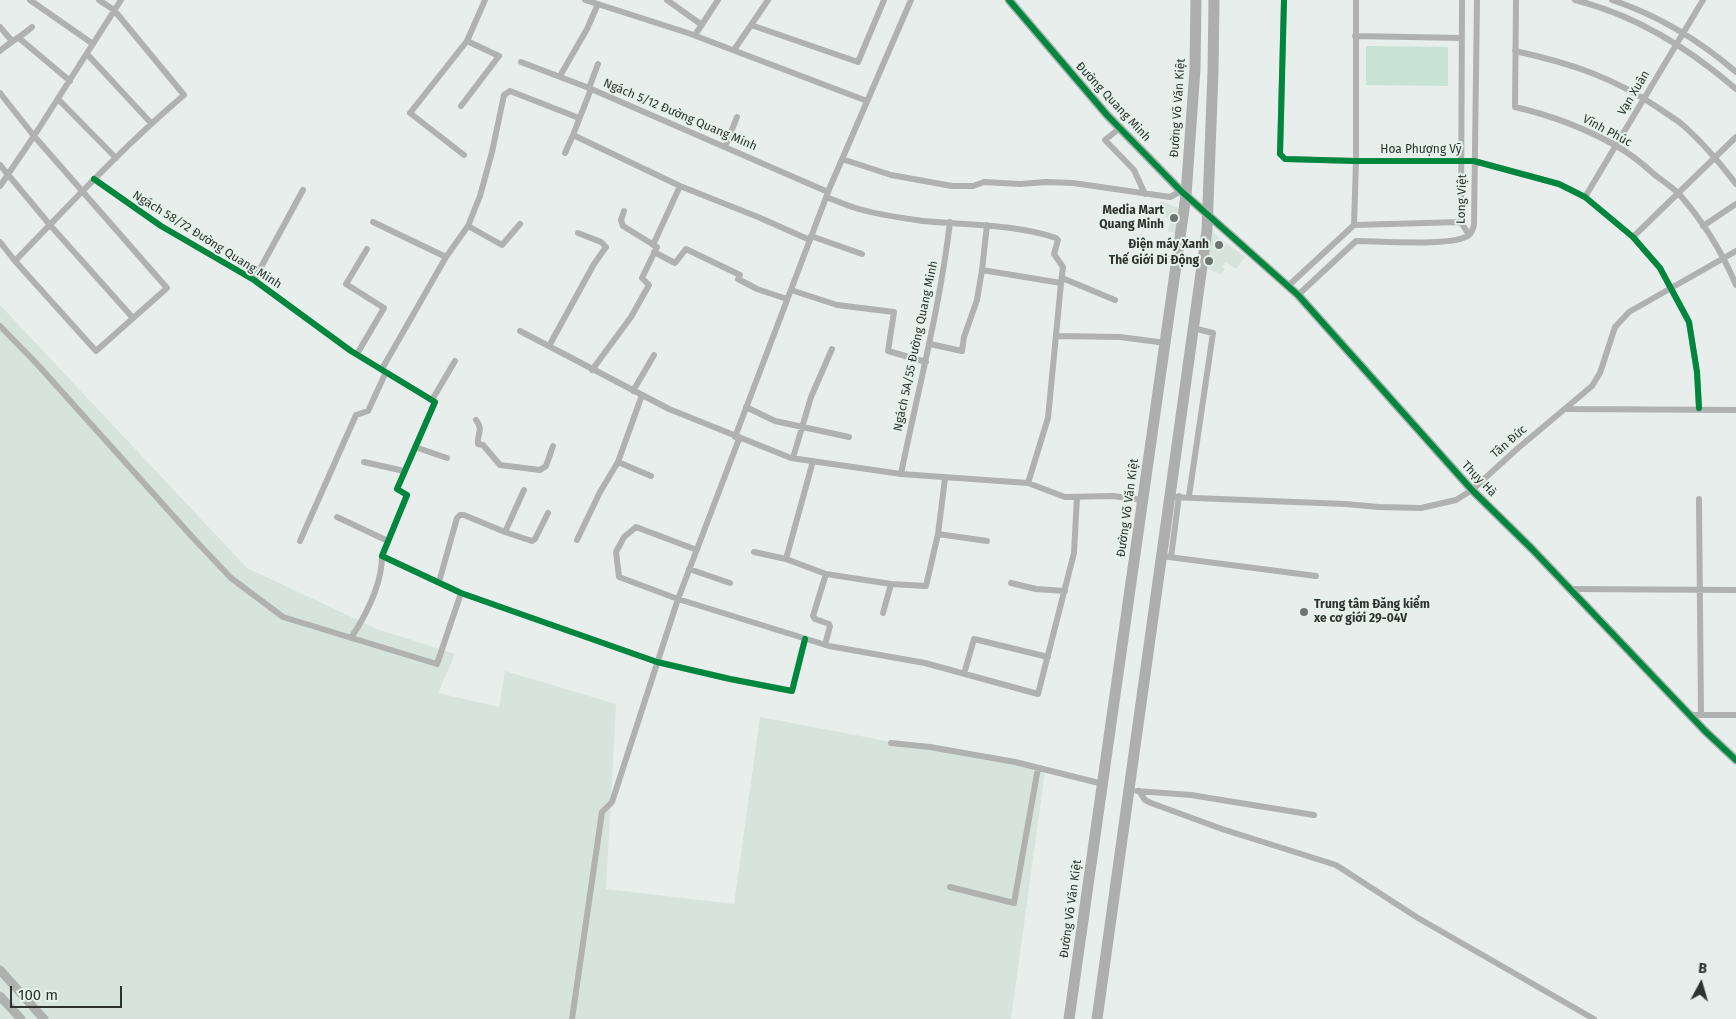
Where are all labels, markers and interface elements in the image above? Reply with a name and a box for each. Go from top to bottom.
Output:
street label: Đường Võ Văn Kiệt [1167,58,1189,158]
street label: Đường Quang Minh [1072,59,1154,145]
street label: Vạn Xuân [1615,68,1653,118]
street label: Ngách 5/12 Đường Quang Minh [601,76,759,154]
street label: Vĩnh Phúc [1580,112,1634,150]
street label: Hoa Phượng Vỹ [1380,143,1462,157]
street label: Long Việt [1454,174,1470,224]
street label: Ngách 58/72 Đường Quang Minh [130,188,284,292]
place label: Media Mart Quang Minh [1099,204,1164,232]
marker: Media Mart Quang Minh [1168,212,1180,224]
place label: Điện máy Xanh [1128,238,1209,252]
marker: Điện máy Xanh [1213,239,1225,251]
place label: Thế Giới Di Động [1109,254,1199,268]
marker: Thế Giới Di Động [1203,255,1215,267]
street label: Ngách 5A/55 Đường Quang Minh [891,259,941,433]
street label: Tân Đức [1488,422,1530,462]
street label: Đường Võ Văn Kiệt [1114,458,1142,558]
street label: Thụy Hà [1459,458,1499,500]
place label: Trung tâm Đăng kiểm xe cơ giới 29-04V [1314,598,1430,626]
marker: Trung tâm Đăng kiểm xe cơ giới 29-04V [1298,606,1310,618]
street label: Đường Võ Văn Kiệt [1057,859,1085,959]
north arrow [1676,959,1726,1009]
text: B [1697,960,1708,977]
scale bar [12,976,125,1008]
text: 100 m [18,986,58,1004]

